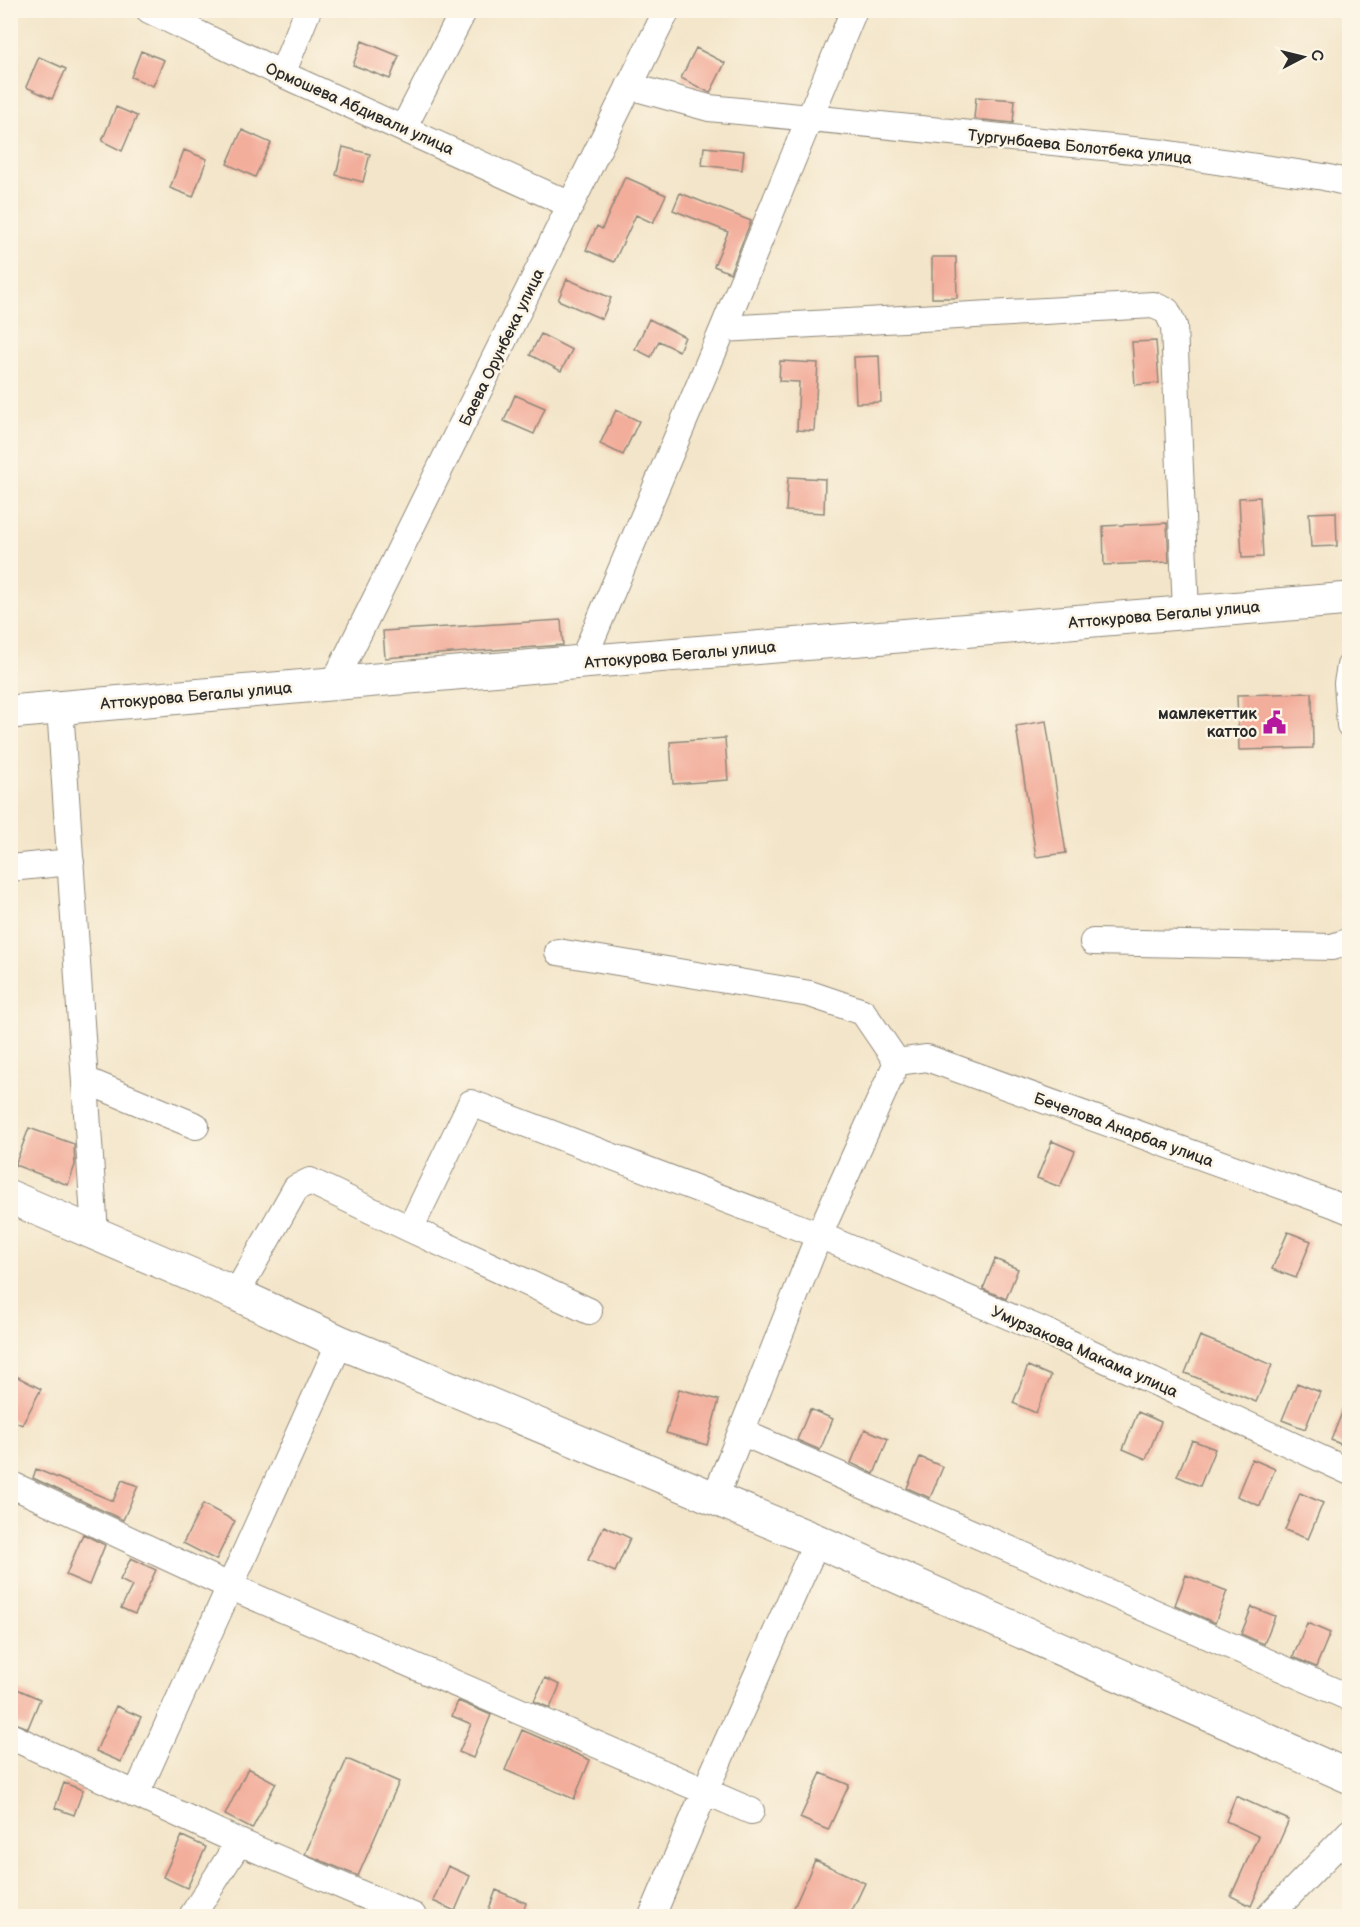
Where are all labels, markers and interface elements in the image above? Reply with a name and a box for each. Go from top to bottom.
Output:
north arrow [1273,27,1333,87]
text: С [1306,49,1327,62]
street label: Ормошева Абдивали улица [262,59,457,160]
street label: Тургунбаева Болотбека улица [967,126,1193,169]
street label: Баева Орунбека улица [456,265,549,429]
street label: Аттокурова Бегалы улица [1066,598,1261,633]
street label: Аттокурова Бегалы улица [582,638,777,673]
street label: Аттокурова Бегалы улица [98,679,293,714]
place label: мамлекеттик каттоо [1158,705,1257,742]
public building icon: мамлекеттик каттоо [1262,709,1288,735]
street label: Бечелова Анарбая улица [1031,1089,1216,1172]
street label: Умурзакова Макама улица [988,1303,1181,1402]

